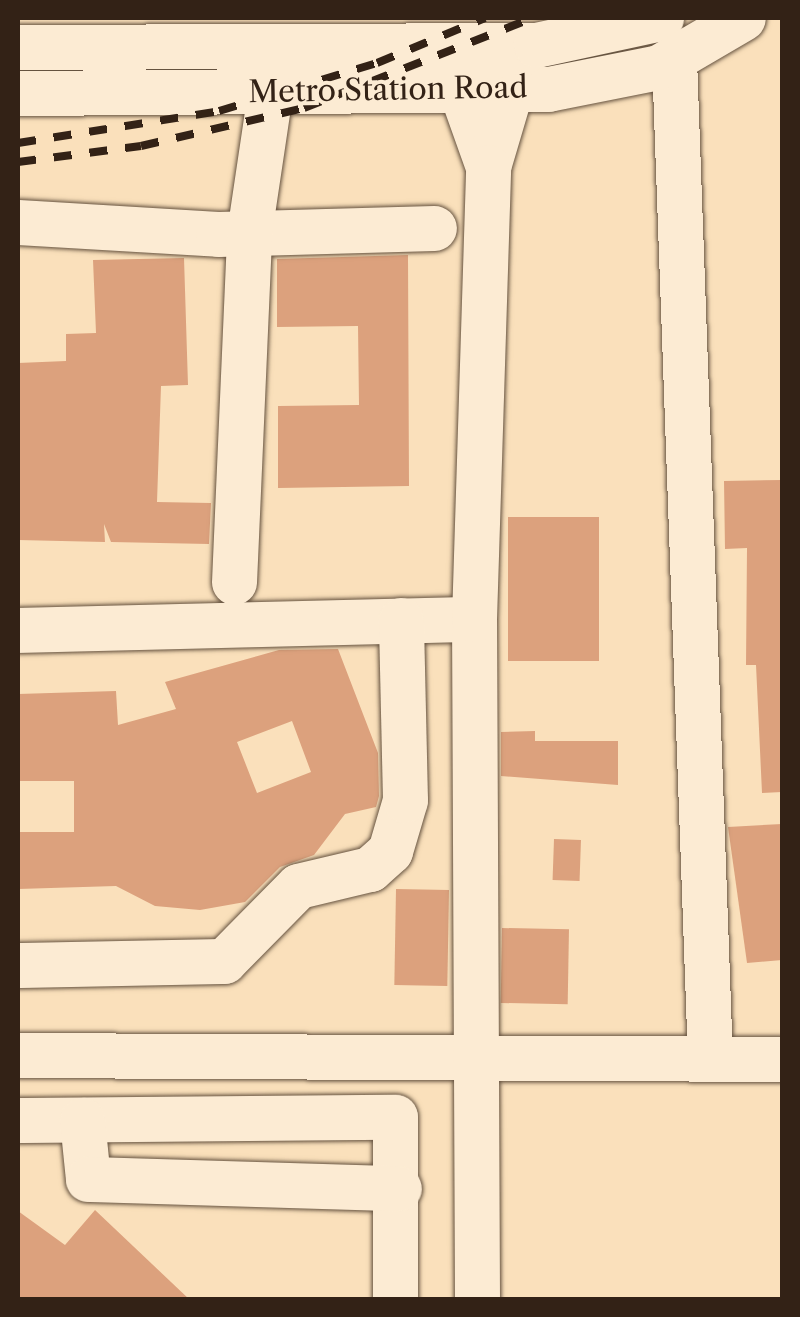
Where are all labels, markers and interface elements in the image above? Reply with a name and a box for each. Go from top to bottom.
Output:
street label: Metro Station Road [248,70,528,110]

